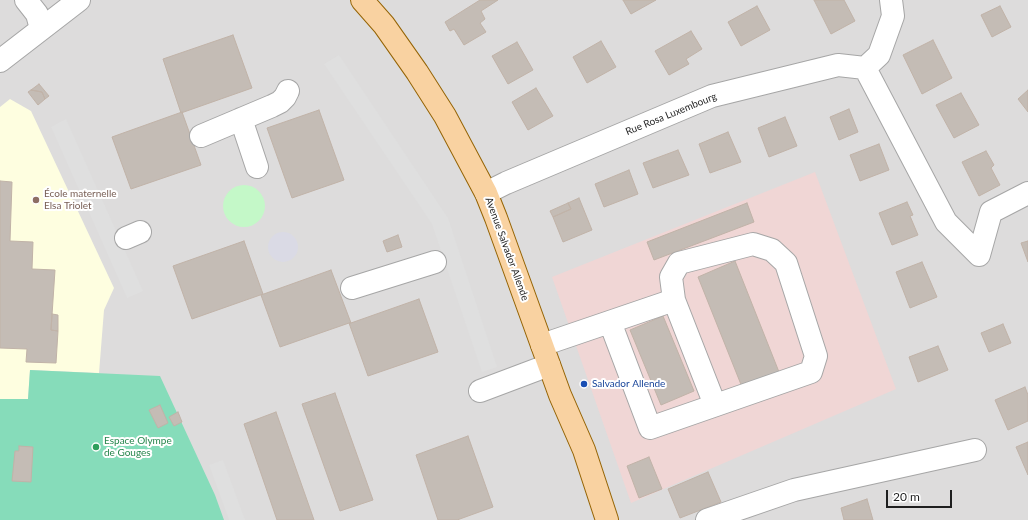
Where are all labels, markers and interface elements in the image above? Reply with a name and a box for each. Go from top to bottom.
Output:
street label: Rue Rosa Luxembourg [624,90,718,138]
place label: École maternelle Elsa Triolet [44,188,117,212]
marker: École maternelle Elsa Triolet [31,195,41,205]
street label: Avenue Salvador Allende [483,196,531,302]
place label: Salvador Allende [592,378,665,390]
marker: Salvador Allende [579,379,589,389]
place label: Espace Olympe de Gouges [104,435,172,458]
marker: Espace Olympe de Gouges [91,442,101,452]
scale bar [888,482,954,508]
text: 20 m [893,489,920,504]

